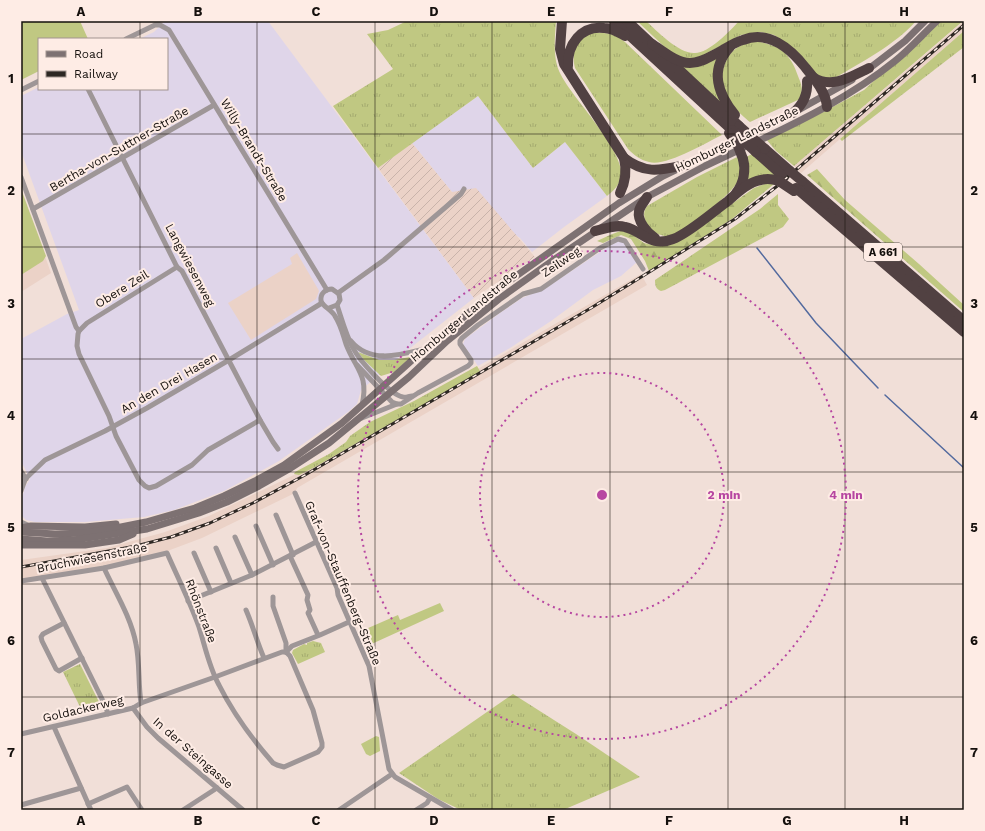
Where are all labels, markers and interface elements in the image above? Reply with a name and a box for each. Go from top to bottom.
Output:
text: A [77,4,86,19]
text: B [194,4,203,19]
text: C [312,4,321,19]
text: D [429,4,439,19]
text: E [547,4,555,19]
text: F [665,4,673,19]
text: G [782,4,792,19]
text: H [899,4,909,19]
legend [38,38,168,90]
text: Road [74,47,103,61]
text: Railway [74,67,119,81]
text: 1 [8,71,14,86]
text: 1 [971,71,977,86]
street label: Willy-Brandt-Straße [218,96,290,204]
street label: Bertha-von-Suttner-Straße [47,103,191,195]
street label: Homburger Landstraße [673,103,801,175]
text: 2 [7,183,15,198]
text: 2 [970,183,978,198]
street label: Langwiesenweg [162,221,218,309]
road number: A 661 [864,243,902,261]
street label: Zeilweg [539,244,584,280]
street label: Obere Zeil [93,267,151,311]
street label: Homburger Landstraße [408,267,520,365]
text: 3 [7,296,15,311]
text: 3 [970,296,978,311]
street label: An den Drei Hasen [118,350,220,416]
text: 4 [7,408,16,423]
text: 4 [970,408,979,423]
centre of rings [595,488,609,502]
text: 2 min [708,488,740,502]
text: 4 min [829,488,863,502]
street label: Graf-von-Stauffenberg-Straße [302,499,384,667]
text: 5 [7,520,15,535]
text: 5 [970,520,978,535]
street label: Bruchwiesenstraße [36,540,148,576]
street label: Rhönstraße [182,577,220,645]
text: 6 [7,633,15,648]
text: 6 [970,633,978,648]
street label: Goldackerweg [41,693,125,725]
street label: In der Steingasse [150,715,236,792]
text: 7 [7,745,15,760]
text: 7 [970,745,978,760]
text: A [77,813,86,828]
text: B [194,813,203,828]
text: C [312,813,321,828]
text: D [429,813,439,828]
text: E [547,813,555,828]
text: F [665,813,673,828]
text: G [782,813,792,828]
text: H [899,813,909,828]

